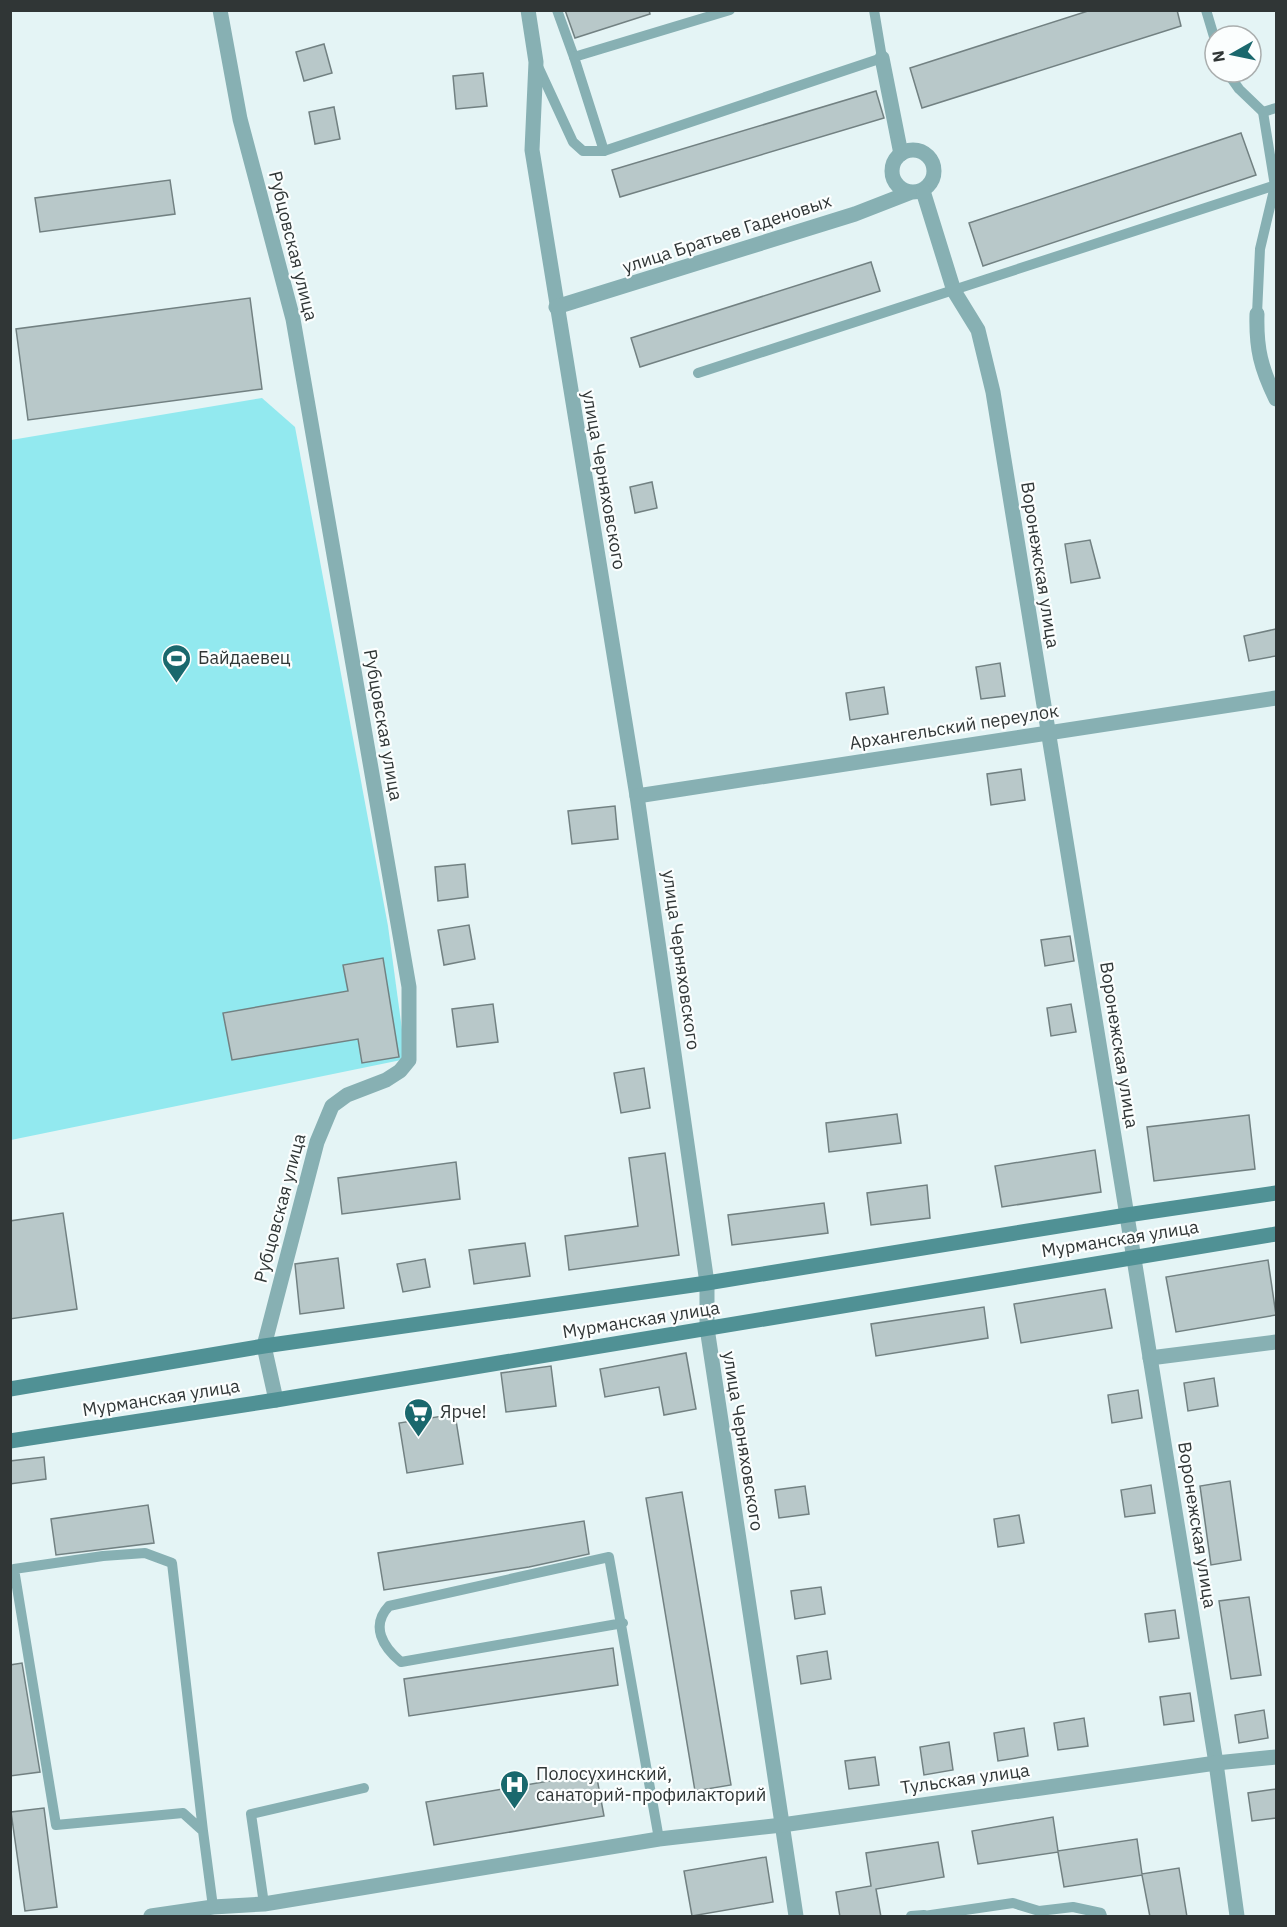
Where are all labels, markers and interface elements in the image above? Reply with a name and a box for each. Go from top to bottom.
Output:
north arrow [1203,24,1263,84]
text: N [1207,49,1229,64]
street label: Рубцовская улица [264,169,323,323]
street label: улица Братьев Гаденовых [620,189,834,278]
street label: улица Черняховского [577,388,632,571]
street label: Воронежская улица [1016,480,1065,650]
sports icon: Байдаевец [161,642,193,684]
place label: Байдаевец [198,646,291,669]
street label: Рубцовская улица [359,647,408,803]
street label: Архангельский переулок [848,699,1060,754]
street label: улица Черняховского [657,868,706,1051]
street label: Воронежская улица [1095,960,1144,1130]
street label: Рубцовская улица [249,1130,311,1285]
street label: Мурманская улица [1040,1215,1201,1262]
street label: Мурманская улица [561,1296,722,1343]
street label: улица Черняховского [718,1349,769,1532]
street label: Мурманская улица [81,1374,242,1421]
supermarket icon: Ярче! [403,1396,435,1438]
place label: Ярче! [440,1400,487,1423]
street label: Воронежская улица [1173,1440,1222,1610]
street label: Тульская улица [899,1758,1031,1799]
place label: Полосухинский, санаторий-профилакторий [536,1762,766,1806]
hospital icon: Полосухинский, санаторий-профилакторий [499,1768,531,1810]

